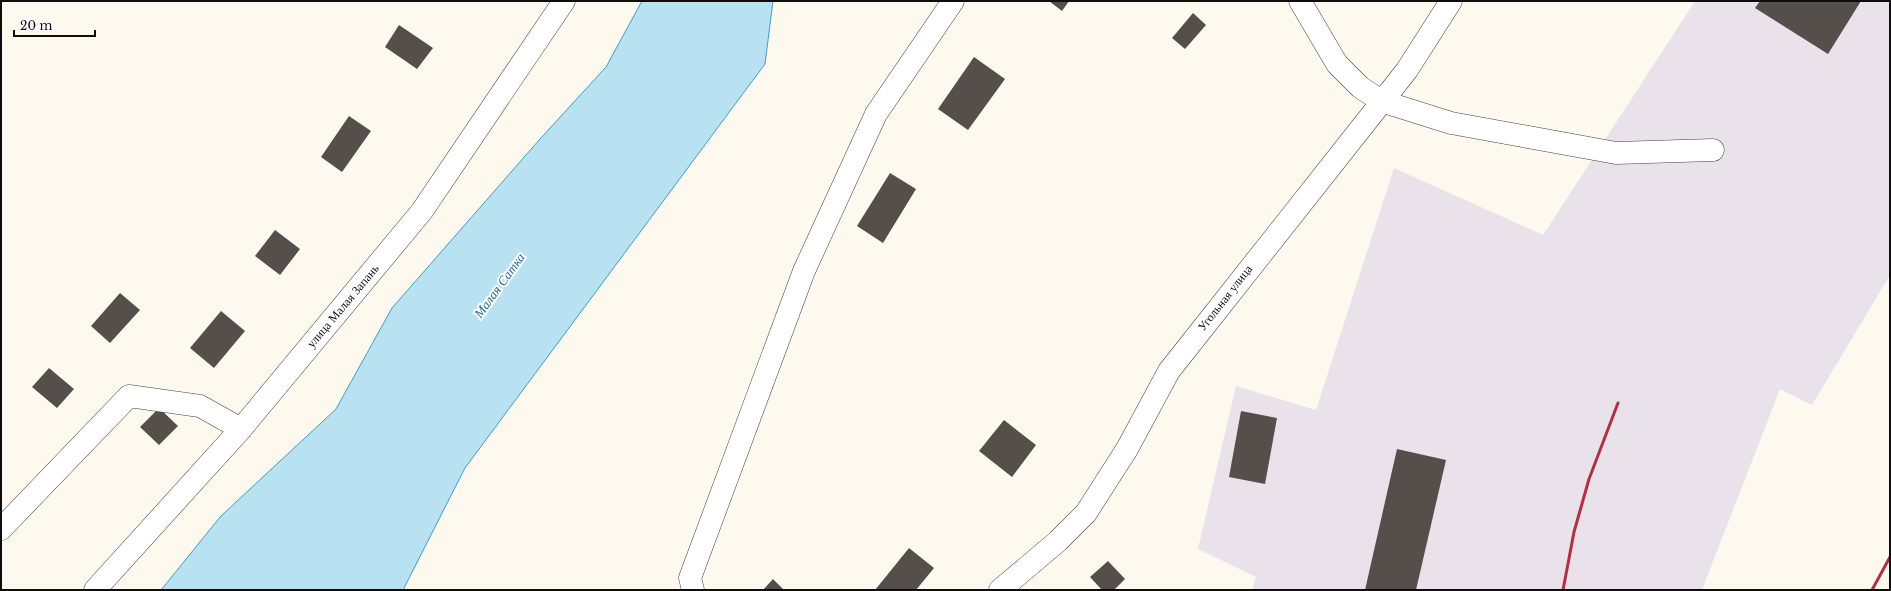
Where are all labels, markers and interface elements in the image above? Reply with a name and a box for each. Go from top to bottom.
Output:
scale bar [14,12,95,38]
text: 20 m [20,18,52,33]
water label: Малая Сатка [470,249,529,322]
street label: улица Малая Запань [303,261,382,350]
street label: Угольная улица [1194,261,1255,334]

